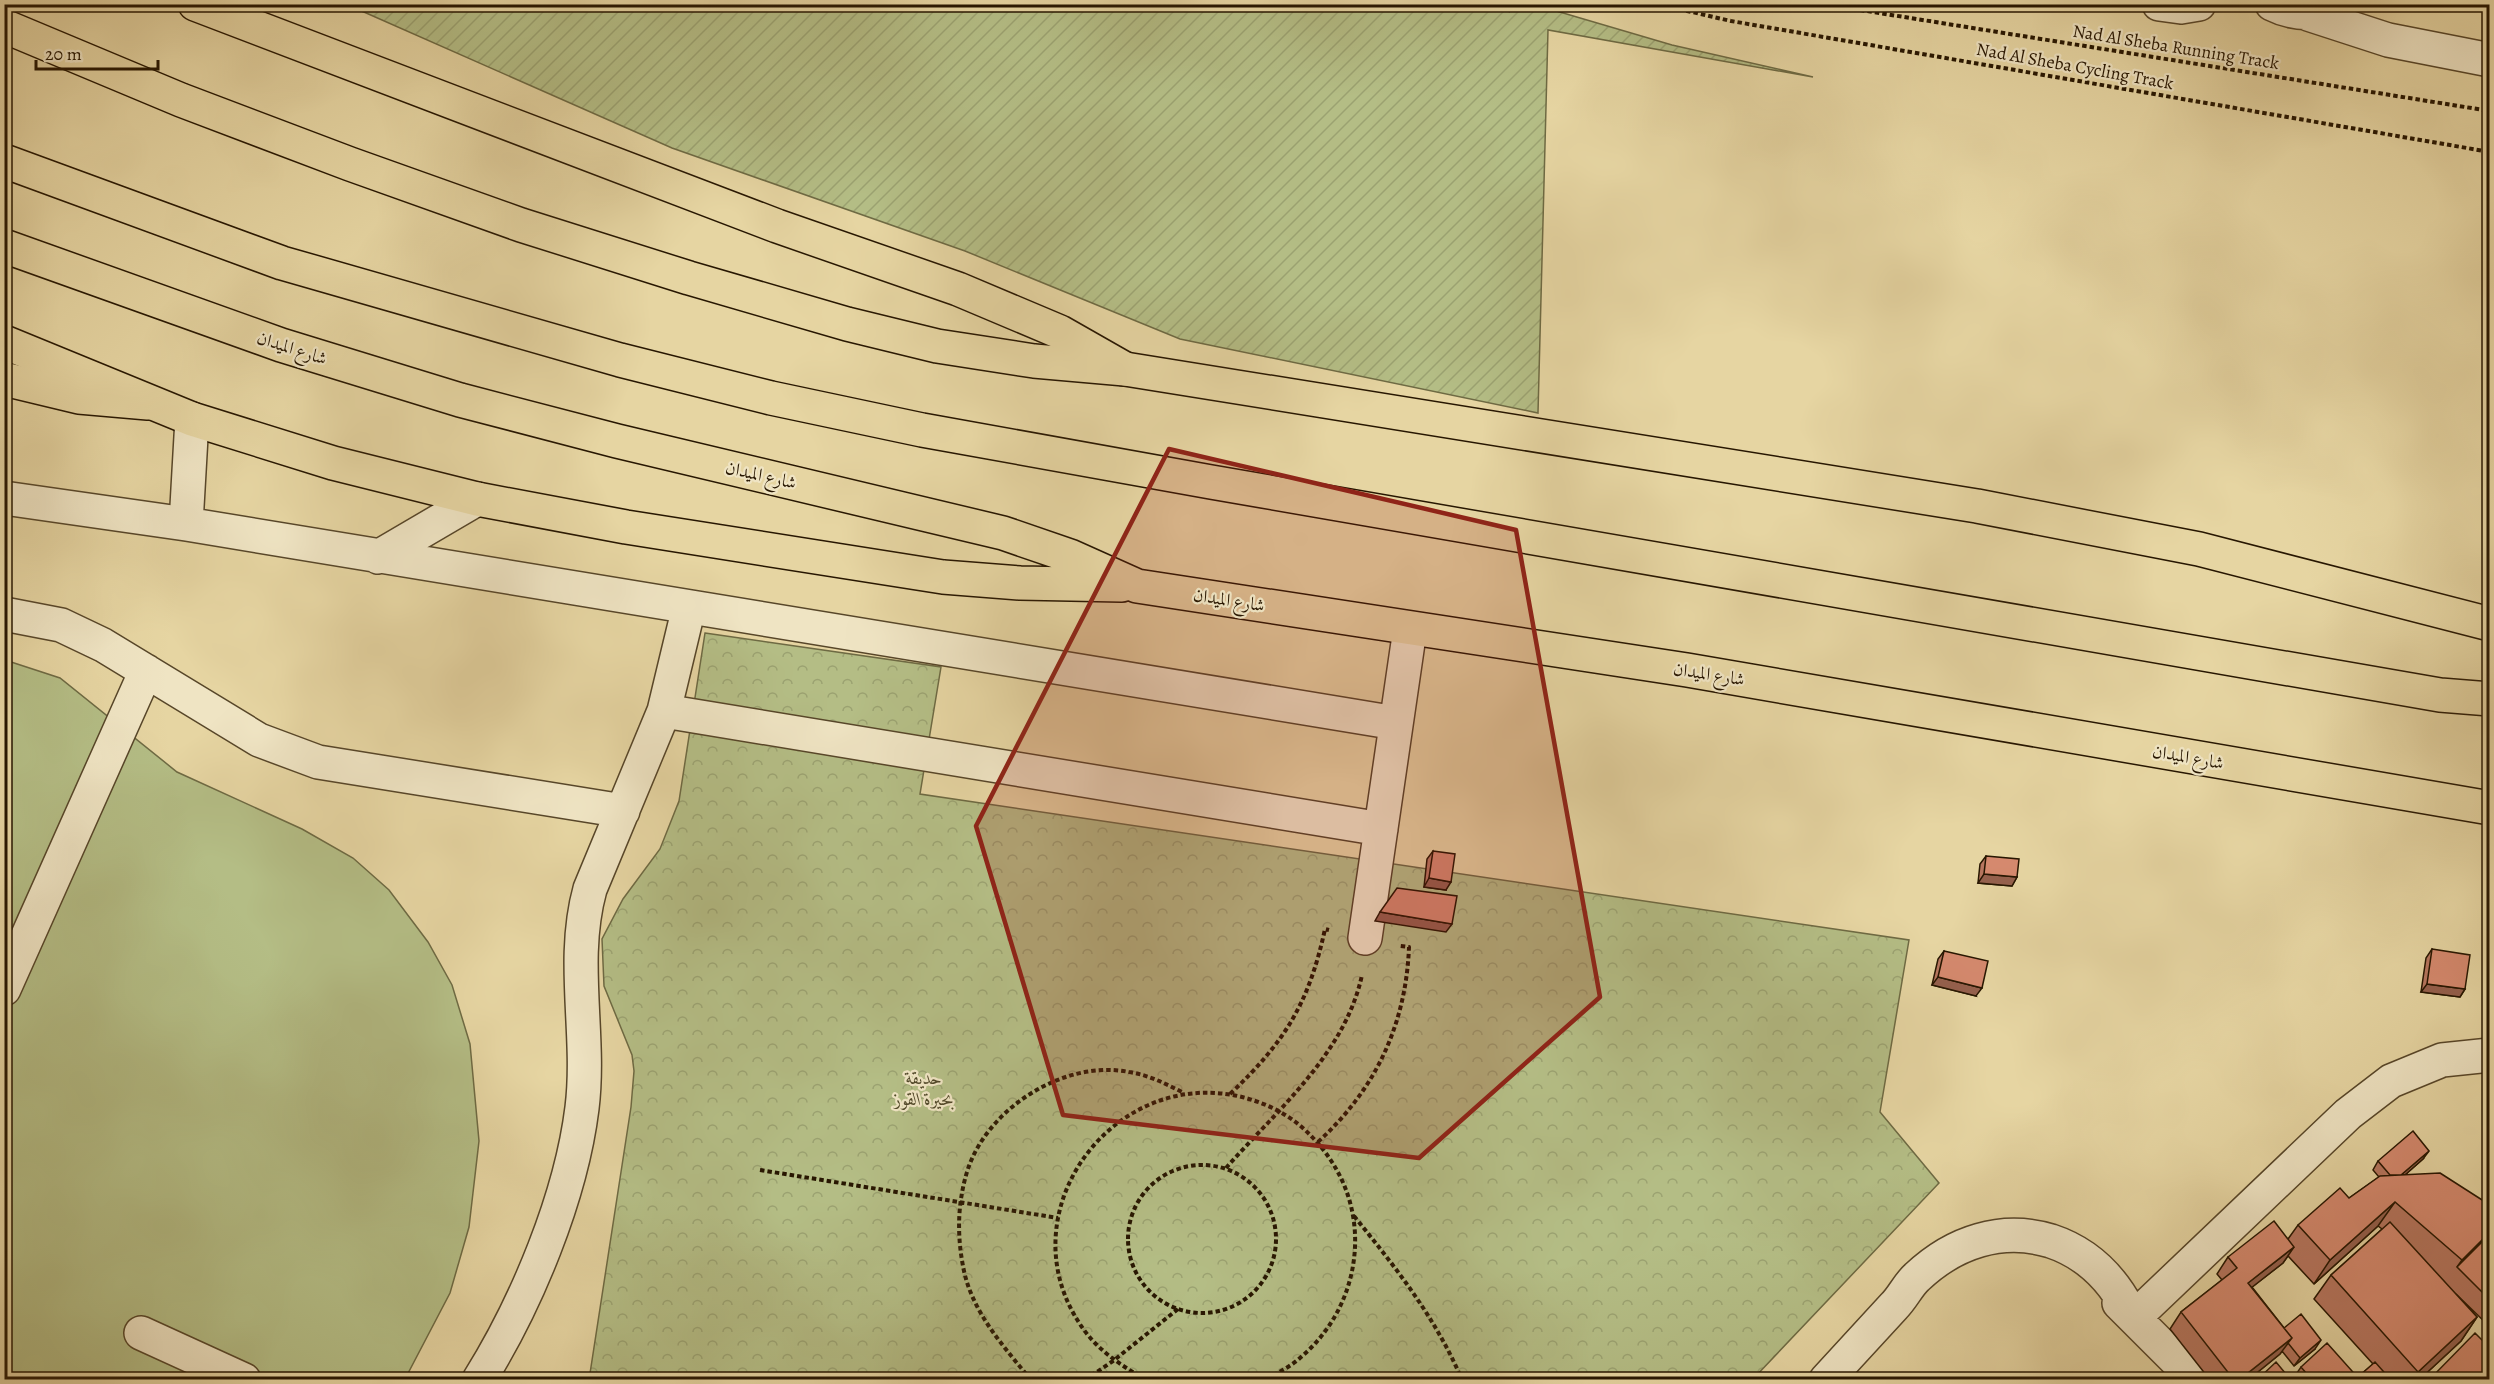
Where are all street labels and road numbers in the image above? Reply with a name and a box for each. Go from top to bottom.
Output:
street label: Nad Al Sheba Running Track [2071,19,2281,75]
street label: Nad Al Sheba Cycling Track [1975,37,2176,95]
street label: شارع الميدان [253,325,330,373]
street label: شارع الميدان [722,455,799,498]
street label: شارع الميدان [1191,583,1267,620]
street label: شارع الميدان [1671,657,1747,694]
street label: شارع الميدان [2150,739,2226,778]

